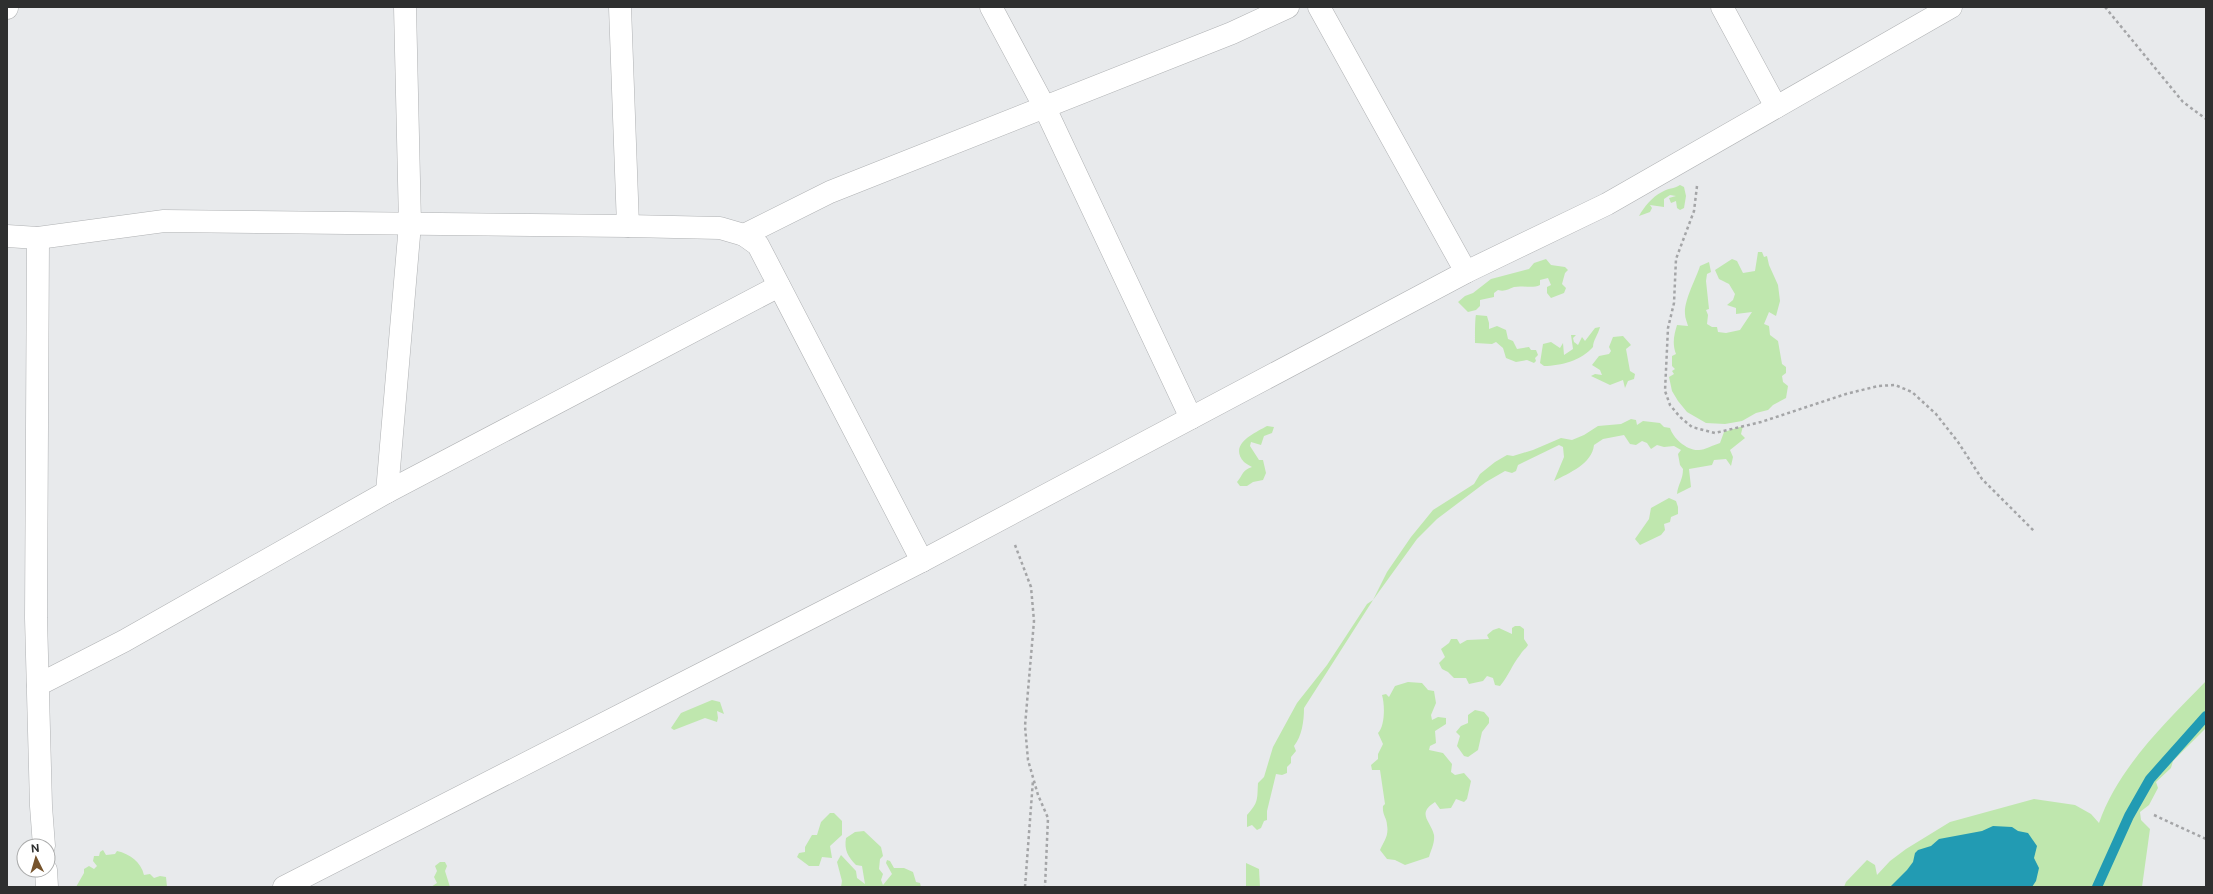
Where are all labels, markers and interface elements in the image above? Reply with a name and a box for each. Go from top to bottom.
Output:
north arrow [16,838,56,878]
text: N [30,842,40,854]

